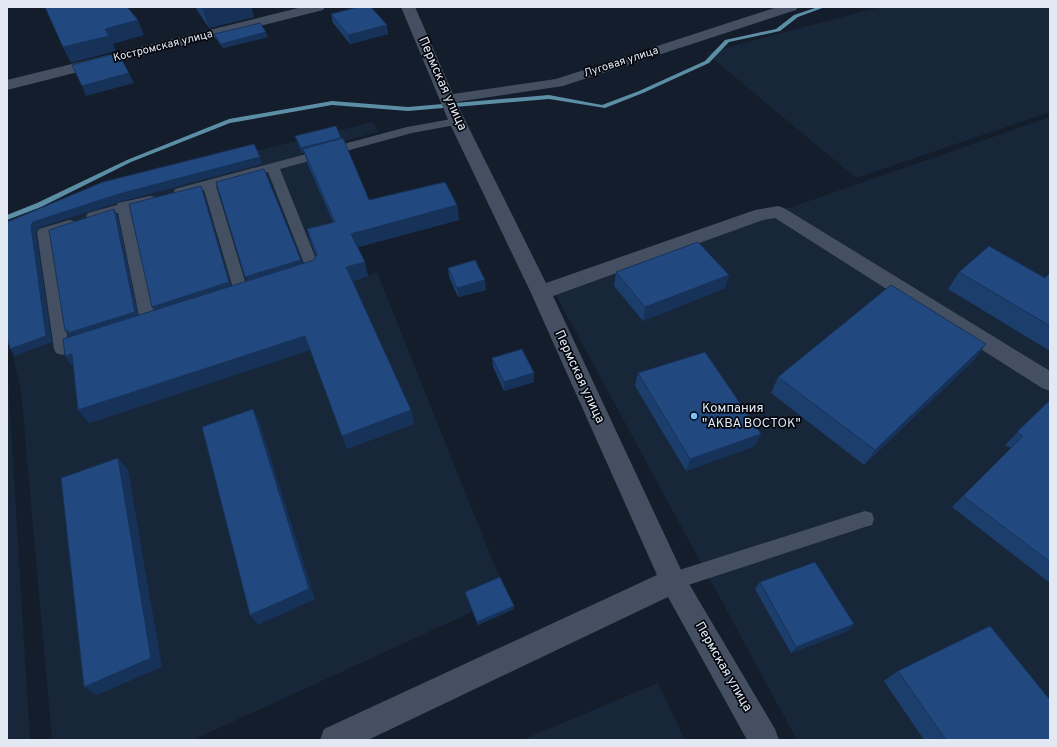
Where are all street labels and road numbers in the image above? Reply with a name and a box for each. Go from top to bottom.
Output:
street label: Костромская улица [112,27,214,65]
street label: Пермская улица [414,35,470,133]
street label: Луговая улица [582,43,660,81]
street label: Пермская улица [550,328,608,426]
street label: Пермская улица [691,619,755,715]

